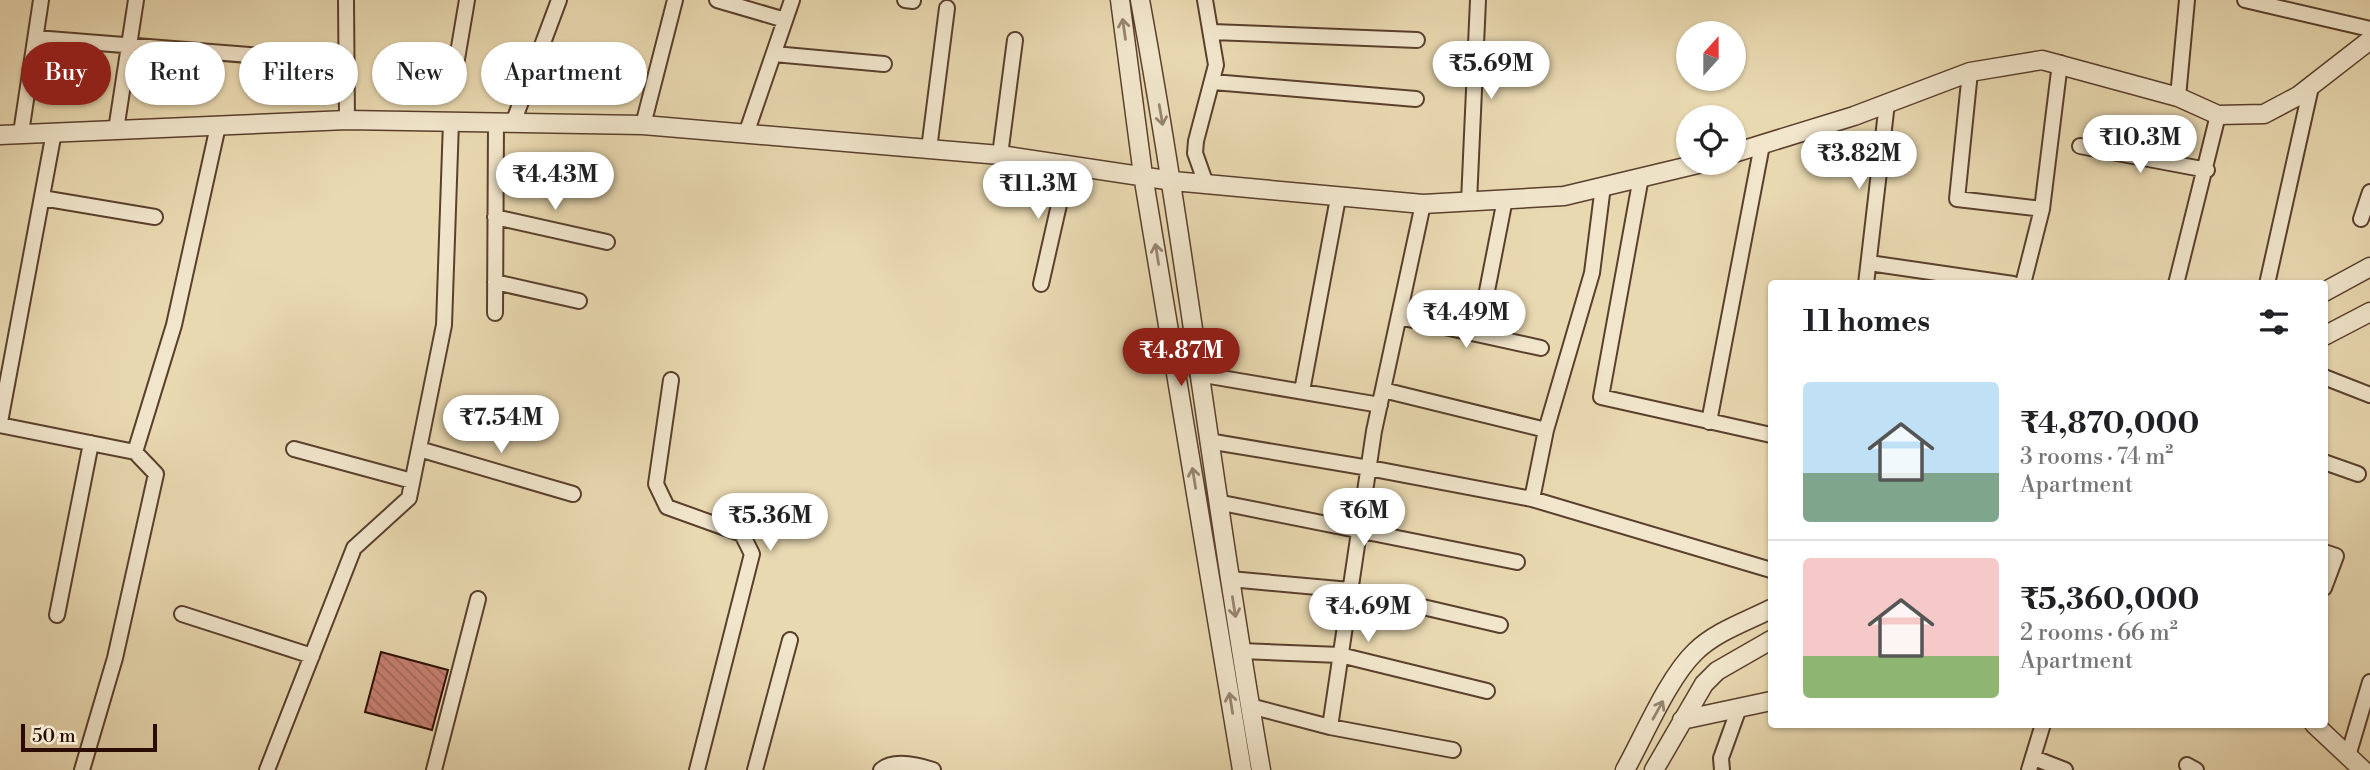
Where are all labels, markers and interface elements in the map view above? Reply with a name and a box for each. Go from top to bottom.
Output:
one-way arrow [1117,18,1130,41]
north arrow [1676,21,1746,91]
map controls [1676,21,1746,175]
chip: Buy [21,42,111,105]
chip: Rent [125,42,225,105]
chip: Filters [239,42,358,105]
chip: New [372,42,467,105]
chip: Apartment [481,42,647,105]
pin: ₹5.69M [1434,42,1548,101]
text: ₹5.69M [1449,50,1533,78]
one-way arrow [1155,103,1169,126]
button: locate [1676,105,1746,175]
pin: ₹10.3M [2083,116,2197,175]
text: ₹10.3M [2099,124,2181,152]
pin: ₹3.82M [1802,132,1916,191]
text: ₹3.82M [1817,140,1901,168]
pin: ₹4.43M [498,152,612,212]
text: ₹4.43M [512,161,598,189]
pin: ₹11.3M [981,162,1095,221]
text: ₹11.3M [999,170,1077,198]
one-way arrow [1150,243,1163,266]
pin: ₹4.49M [1409,290,1523,350]
text: ₹4.49M [1423,299,1509,327]
text: 11 homes [1803,303,1930,341]
icon: filters [2255,303,2293,341]
pin: ₹4.87M [1124,328,1238,388]
text: ₹4.87M [1139,337,1223,365]
pin: ₹7.54M [444,396,558,455]
text: ₹7.54M [459,404,543,432]
text: ₹4,870,000 [2020,405,2199,443]
icon: home [1859,410,1943,494]
text: 3 rooms · 74 m² [2020,443,2173,471]
one-way arrow [1187,467,1200,490]
text: Apartment [2020,471,2133,499]
pin: ₹6M [1330,489,1398,548]
pin: ₹5.36M [713,494,827,553]
text: ₹6M [1339,497,1389,525]
text: ₹5.36M [728,502,812,530]
text: ₹5,360,000 [2020,581,2199,619]
pin: ₹4.69M [1311,584,1425,644]
icon: home [1859,586,1943,670]
text: ₹4.69M [1325,593,1411,621]
one-way arrow [1228,595,1241,618]
text: 2 rooms · 66 m² [2020,619,2178,647]
text: Apartment [2020,647,2133,675]
one-way arrow [1224,692,1237,715]
one-way arrow [1652,700,1665,721]
scale bar [21,721,158,753]
text: 50 m [32,724,76,748]

